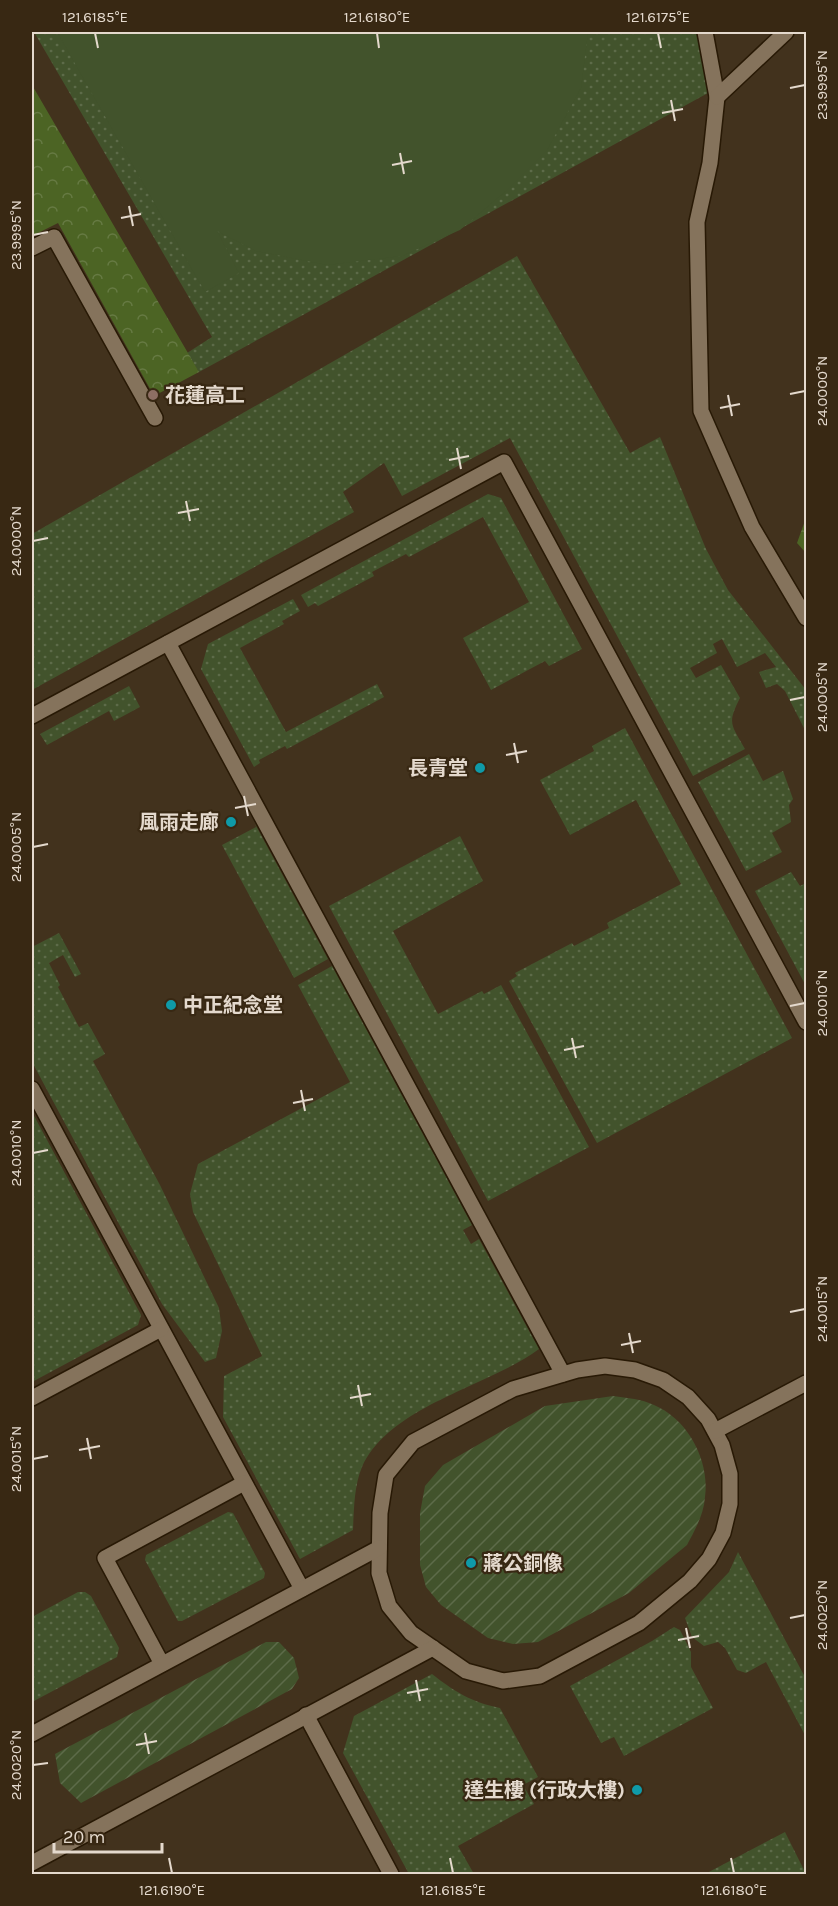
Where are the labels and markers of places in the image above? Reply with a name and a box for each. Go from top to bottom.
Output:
place label: 花蓮高工 [165,384,245,407]
marker: 花蓮高工 [146,388,160,402]
place label: 長青堂 [408,757,468,780]
marker: 長青堂 [473,761,487,775]
place label: 風雨走廊 [139,811,219,834]
marker: 風雨走廊 [224,815,238,829]
place label: 中正紀念堂 [183,994,283,1017]
marker: 中正紀念堂 [164,998,178,1012]
place label: 蔣公銅像 [483,1552,563,1575]
marker: 蔣公銅像 [464,1556,478,1570]
place label: 達生樓 (行政大樓) [464,1779,625,1802]
marker: 達生樓 (行政大樓) [630,1783,644,1797]

